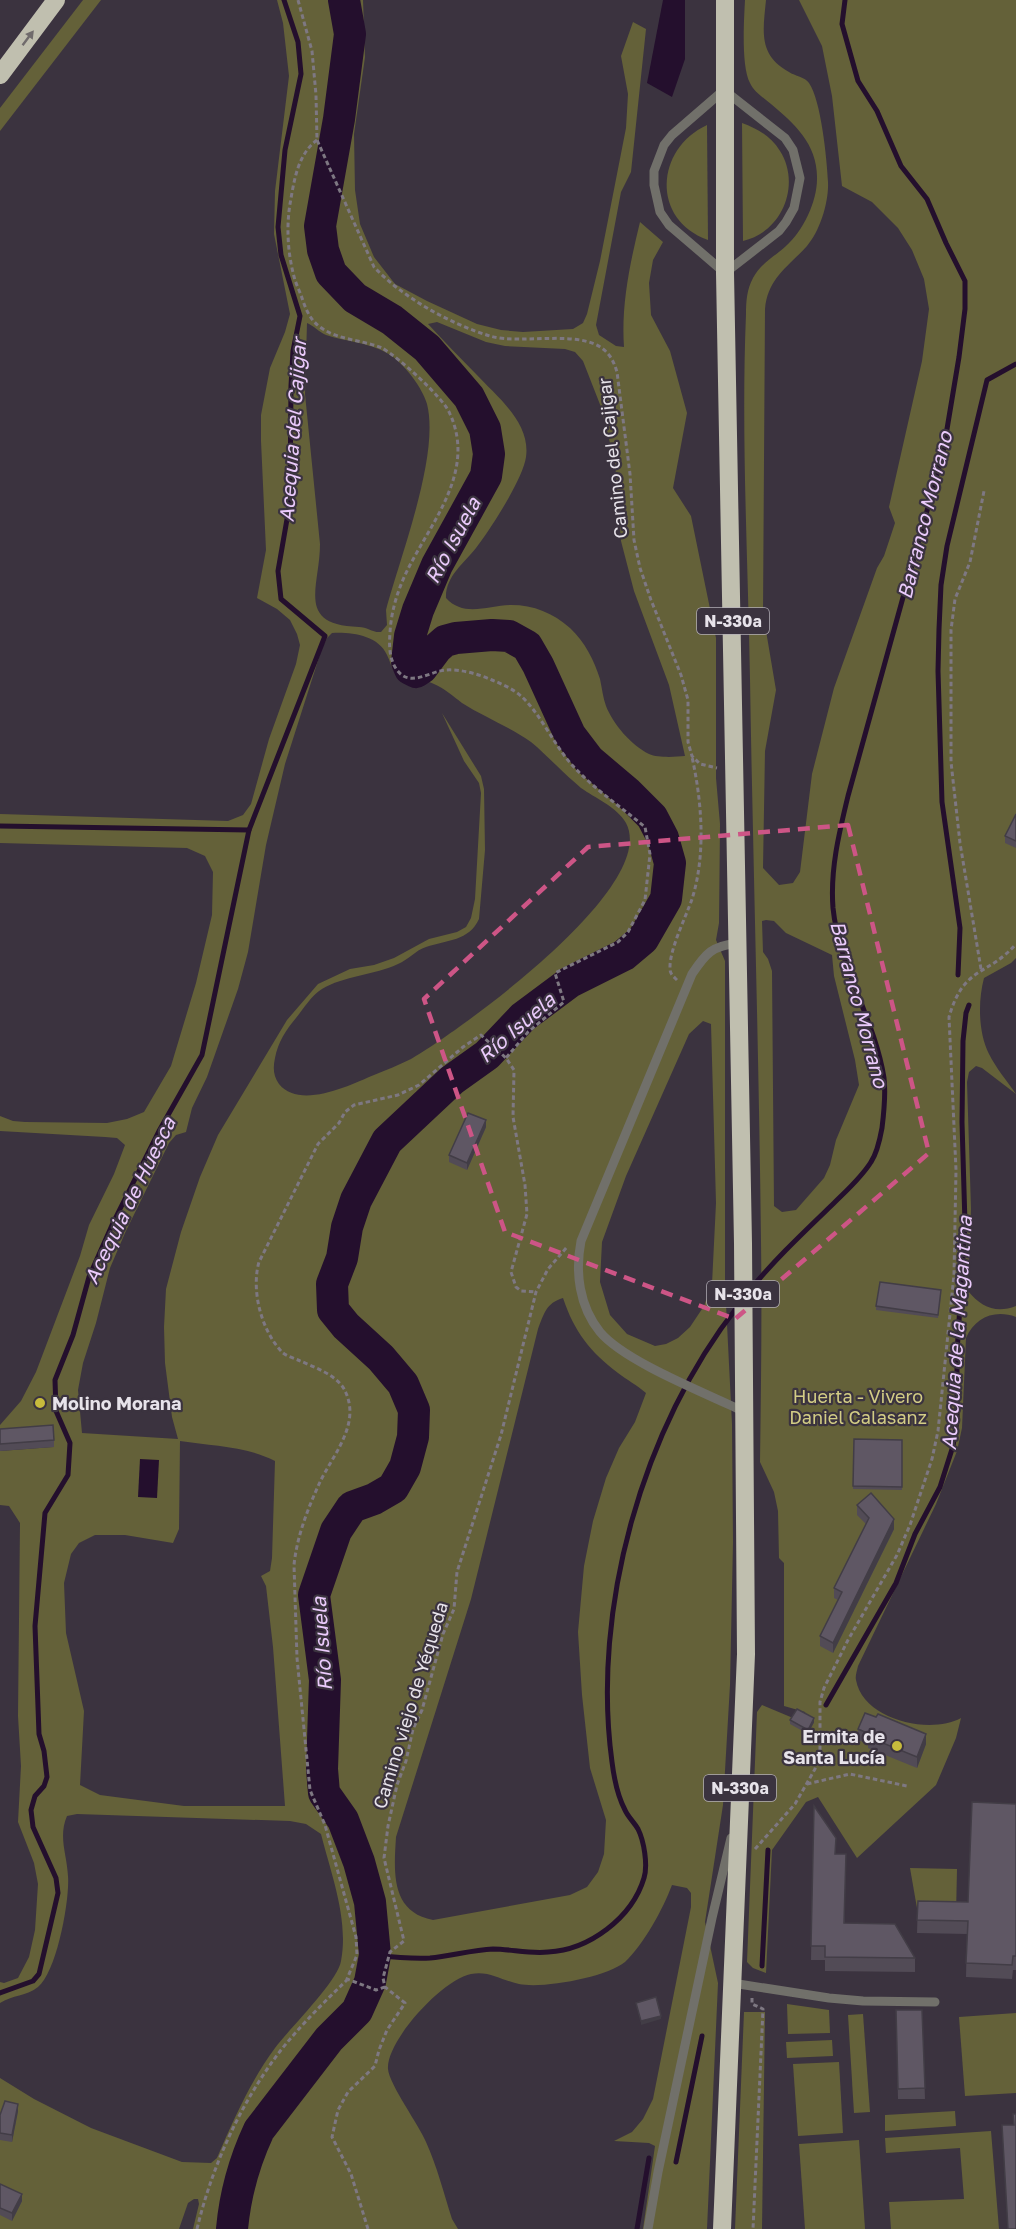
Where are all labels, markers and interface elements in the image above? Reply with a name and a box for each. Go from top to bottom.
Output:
one-way arrow [22,30,34,45]
water label: Acequia del Cajigar [274,334,312,523]
street label: Camino del Cajigar [593,376,631,540]
water label: Barranco Morrano [892,428,957,601]
water label: Río Isuela [419,492,485,587]
road number: N-330a [697,608,769,634]
water label: Barranco Morrano [826,918,894,1091]
water label: Río Isuela [473,987,560,1067]
water label: Acequia de Huesca [78,1112,180,1287]
water label: Acequia de la Magantina [936,1214,977,1451]
road number: N-330a [707,1281,779,1307]
park label: Huerta - Vivero Daniel Calasanz [789,1385,927,1428]
place label: Molino Morana [52,1392,181,1414]
marker: Molino Morana [33,1396,47,1410]
water label: Río Isuela [306,1595,336,1692]
street label: Camino viejo de Yéqueda [368,1599,452,1811]
place label: Ermita de Santa Lucía [783,1725,885,1768]
marker: Ermita de Santa Lucía [890,1739,904,1753]
road number: N-330a [704,1775,776,1801]

